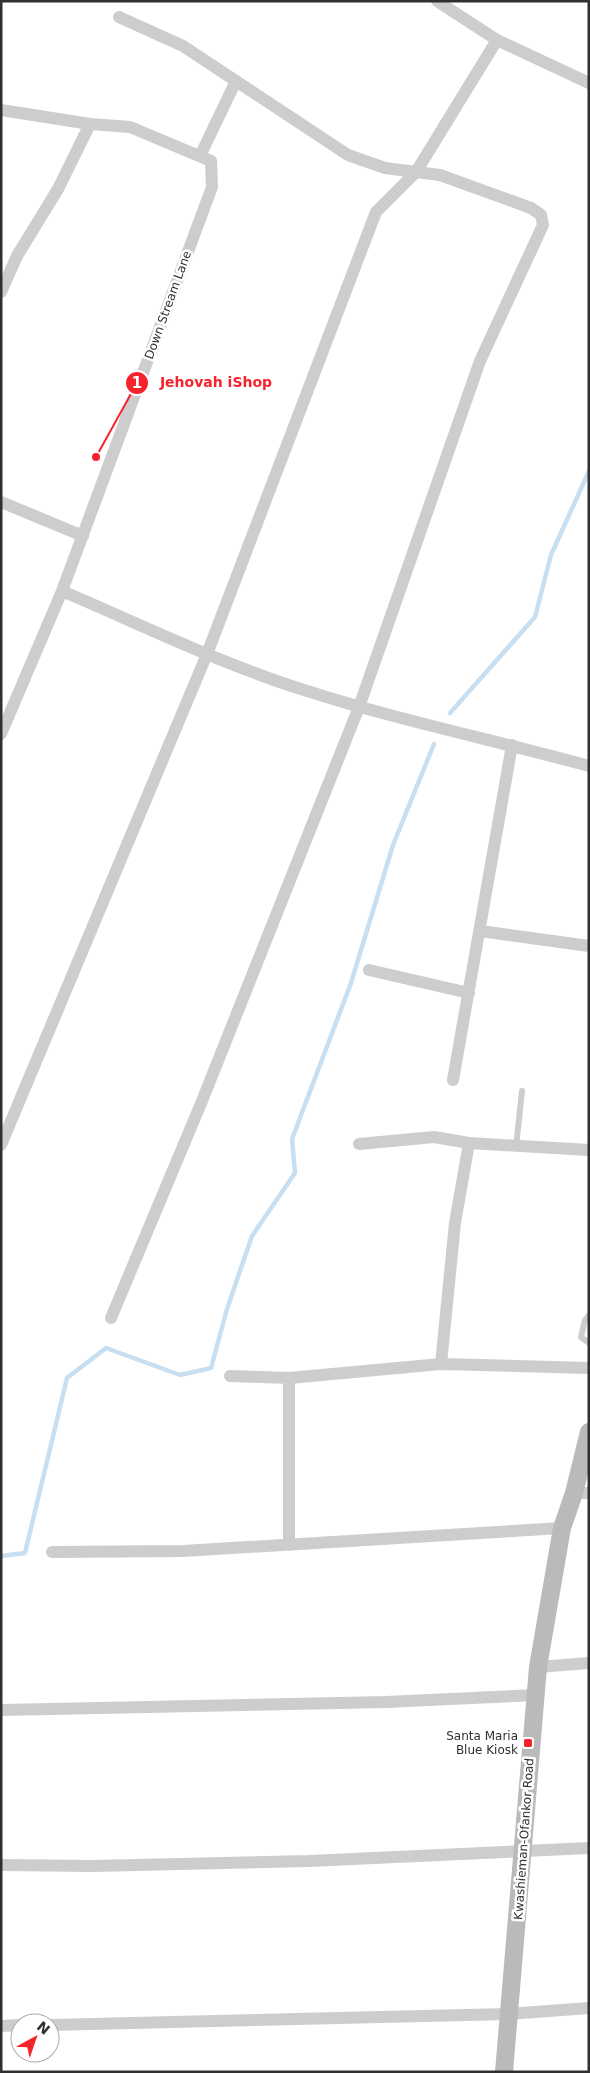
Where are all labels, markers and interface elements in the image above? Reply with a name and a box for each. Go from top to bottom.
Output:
street label: Down Stream Lane [142,249,194,361]
callout: Jehovah iShop [125,368,282,397]
text: 1 [132,374,142,392]
text: Jehovah iShop [159,374,272,390]
place label: Santa Maria Blue Kiosk [446,1729,518,1757]
marker: Santa Maria Blue Kiosk [522,1737,534,1749]
street label: Kwashieman-Ofankor Road [511,1758,537,1920]
north arrow [10,2013,60,2063]
text: N [34,2018,53,2038]

